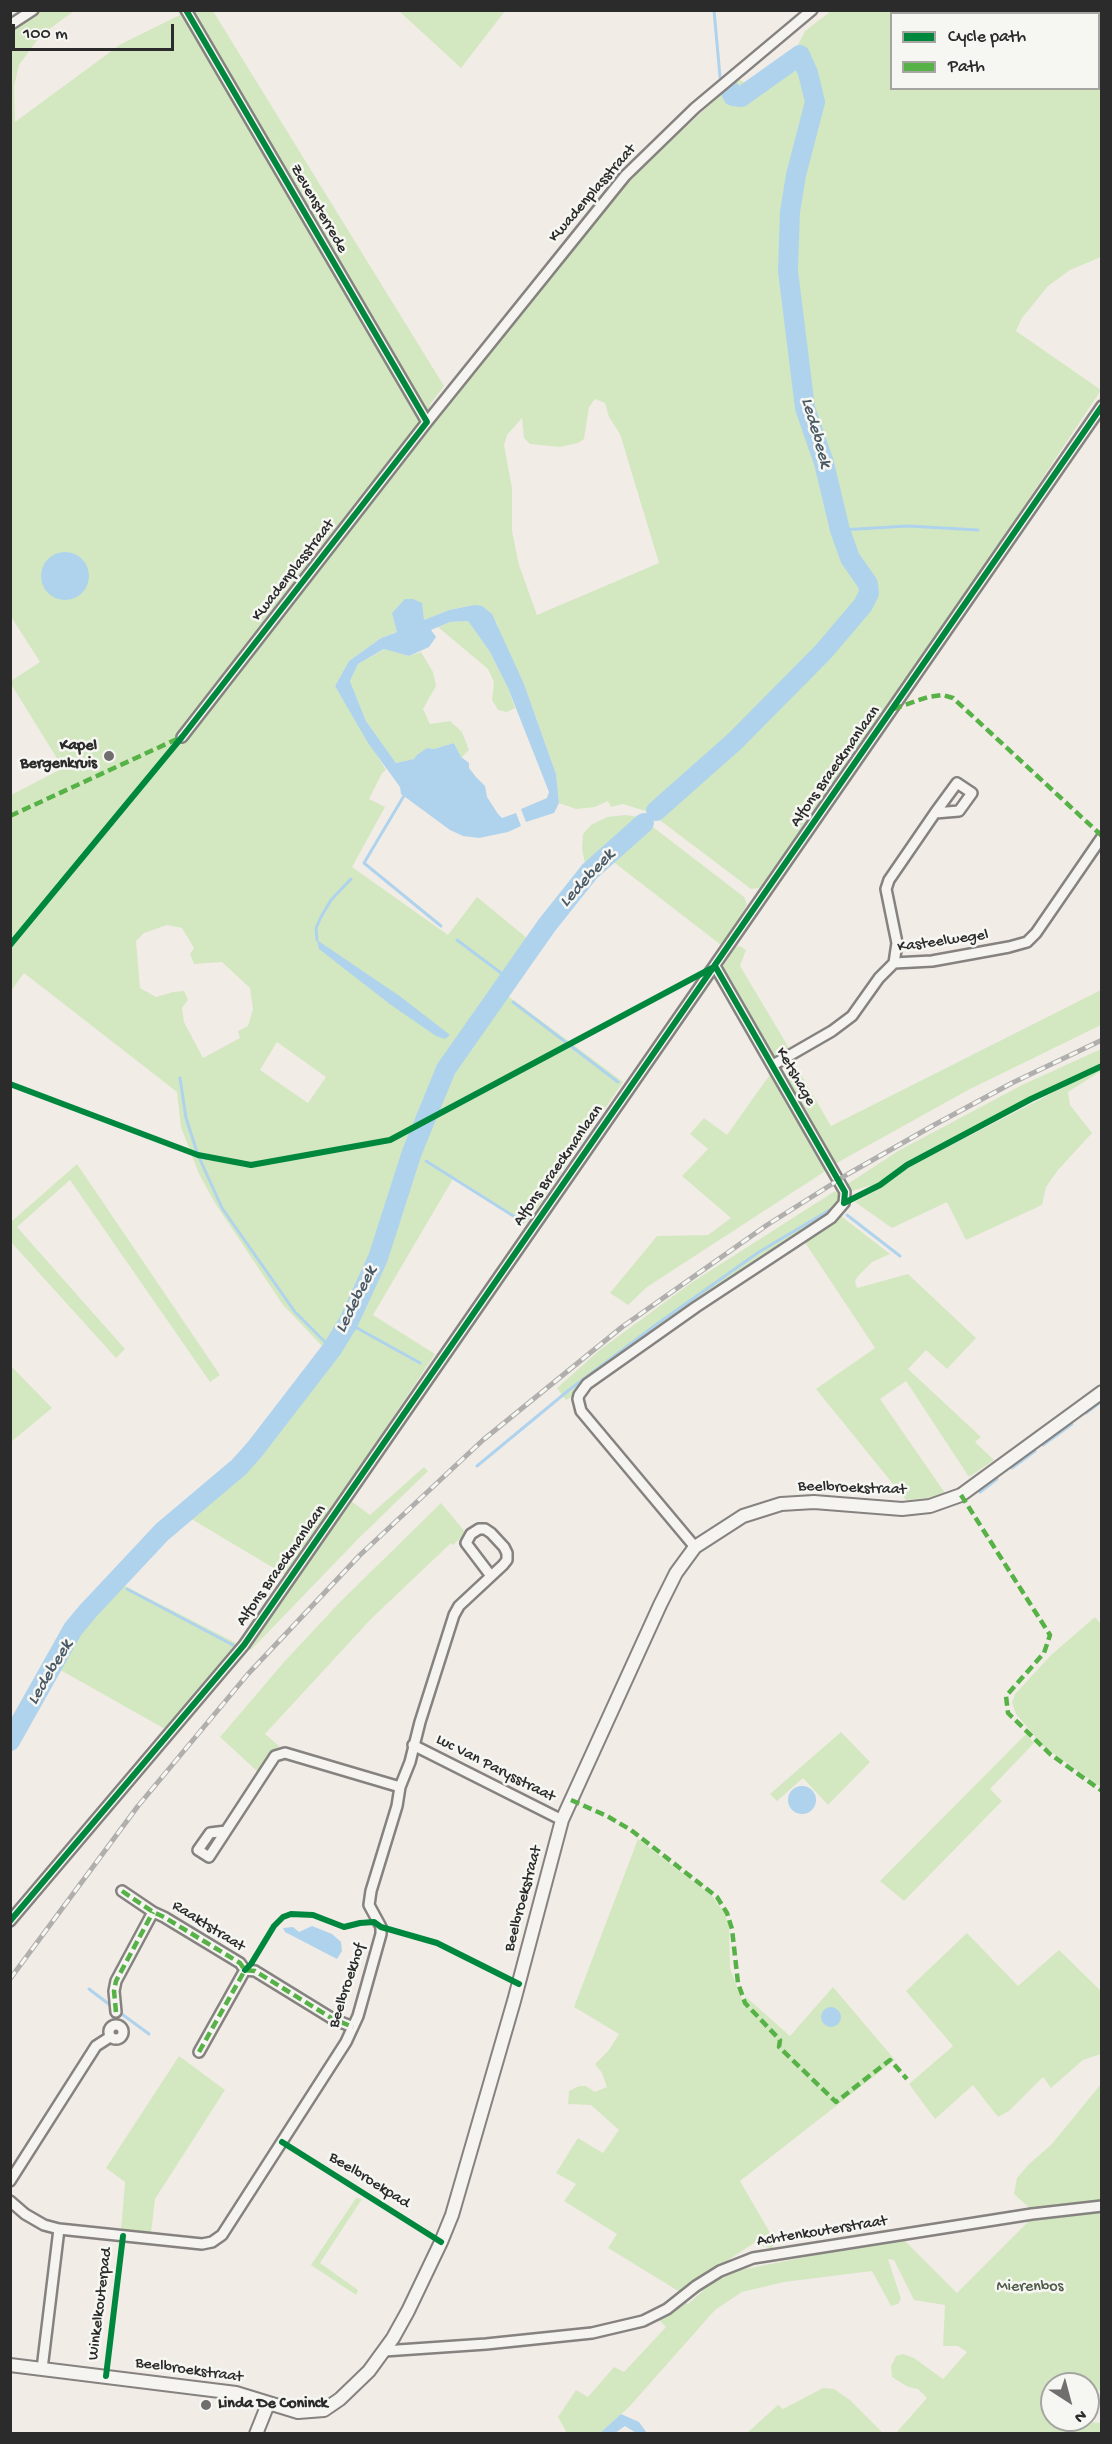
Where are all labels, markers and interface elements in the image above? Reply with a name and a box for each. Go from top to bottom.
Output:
scale bar [15,12,177,50]
legend [890,12,1100,90]
text: 100 m [23,24,68,45]
text: Cycle path [948,27,1026,48]
text: Path [948,57,985,78]
street label: Kwadenplasstraat [545,141,641,247]
street label: Zevensterrede [285,161,351,257]
water label: Ledebeek [795,396,835,470]
street label: Kwadenplasstraat [248,516,340,626]
street label: Alfons Braeckmanlaan [787,703,885,831]
place label: Kapel Bergenkruis [20,737,97,775]
marker: Kapel Bergenkruis [102,749,116,763]
water label: Ledebeek [556,845,620,913]
street label: Kasteelwegel [896,926,990,958]
street label: Ketshage [771,1044,819,1110]
street label: Alfons Braeckmanlaan [510,1102,608,1230]
water label: Ledebeek [331,1263,383,1337]
street label: Beelbroekstraat [797,1478,907,1500]
street label: Alfons Braeckmanlaan [233,1502,331,1630]
water label: Ledebeek [23,1637,79,1709]
street label: Luc Van Parysstraat [432,1731,558,1807]
street label: Beelbroekstraat [501,1844,547,1954]
street label: Raaktstraat [168,1897,248,1957]
street label: Beelbroekhof [325,1941,371,2031]
street label: Beelbroekpad [325,2148,413,2214]
street label: Achtenkouterstraat [755,2212,889,2252]
street label: Winkelkouterpad [85,2247,117,2361]
park label: Mierenbos [997,2278,1063,2298]
street label: Beelbroekstraat [134,2354,244,2388]
north arrow [1040,2372,1100,2432]
place label: Linda De Coninck [218,2395,328,2415]
marker: Linda De Coninck [199,2398,213,2412]
text: N [1070,2405,1090,2426]

